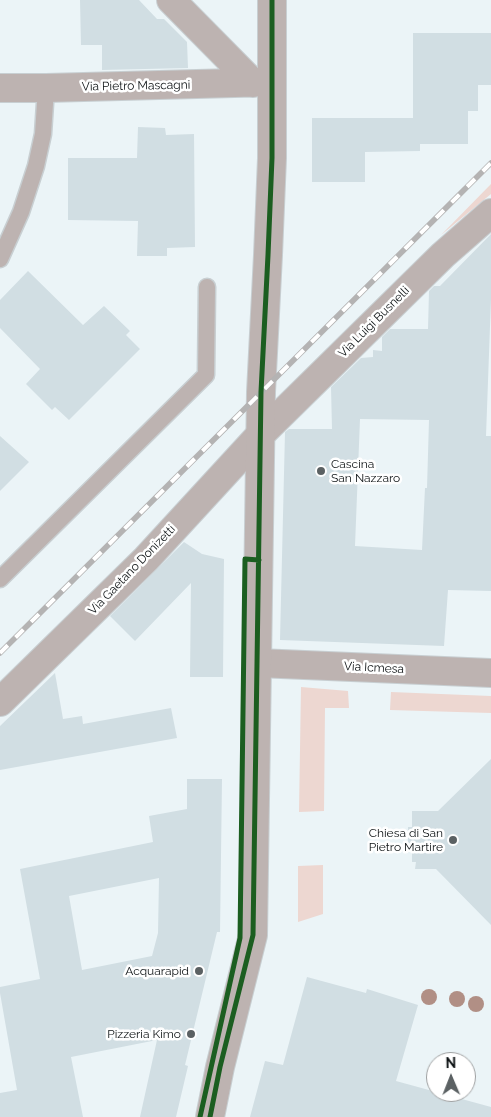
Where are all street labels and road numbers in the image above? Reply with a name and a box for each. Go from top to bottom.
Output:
street label: Via Pietro Mascagni [82,78,190,94]
street label: Via Luigi Busnelli [336,284,412,360]
street label: Via Gaetano Donizetti [85,522,179,618]
street label: Via Icmesa [344,659,404,677]

